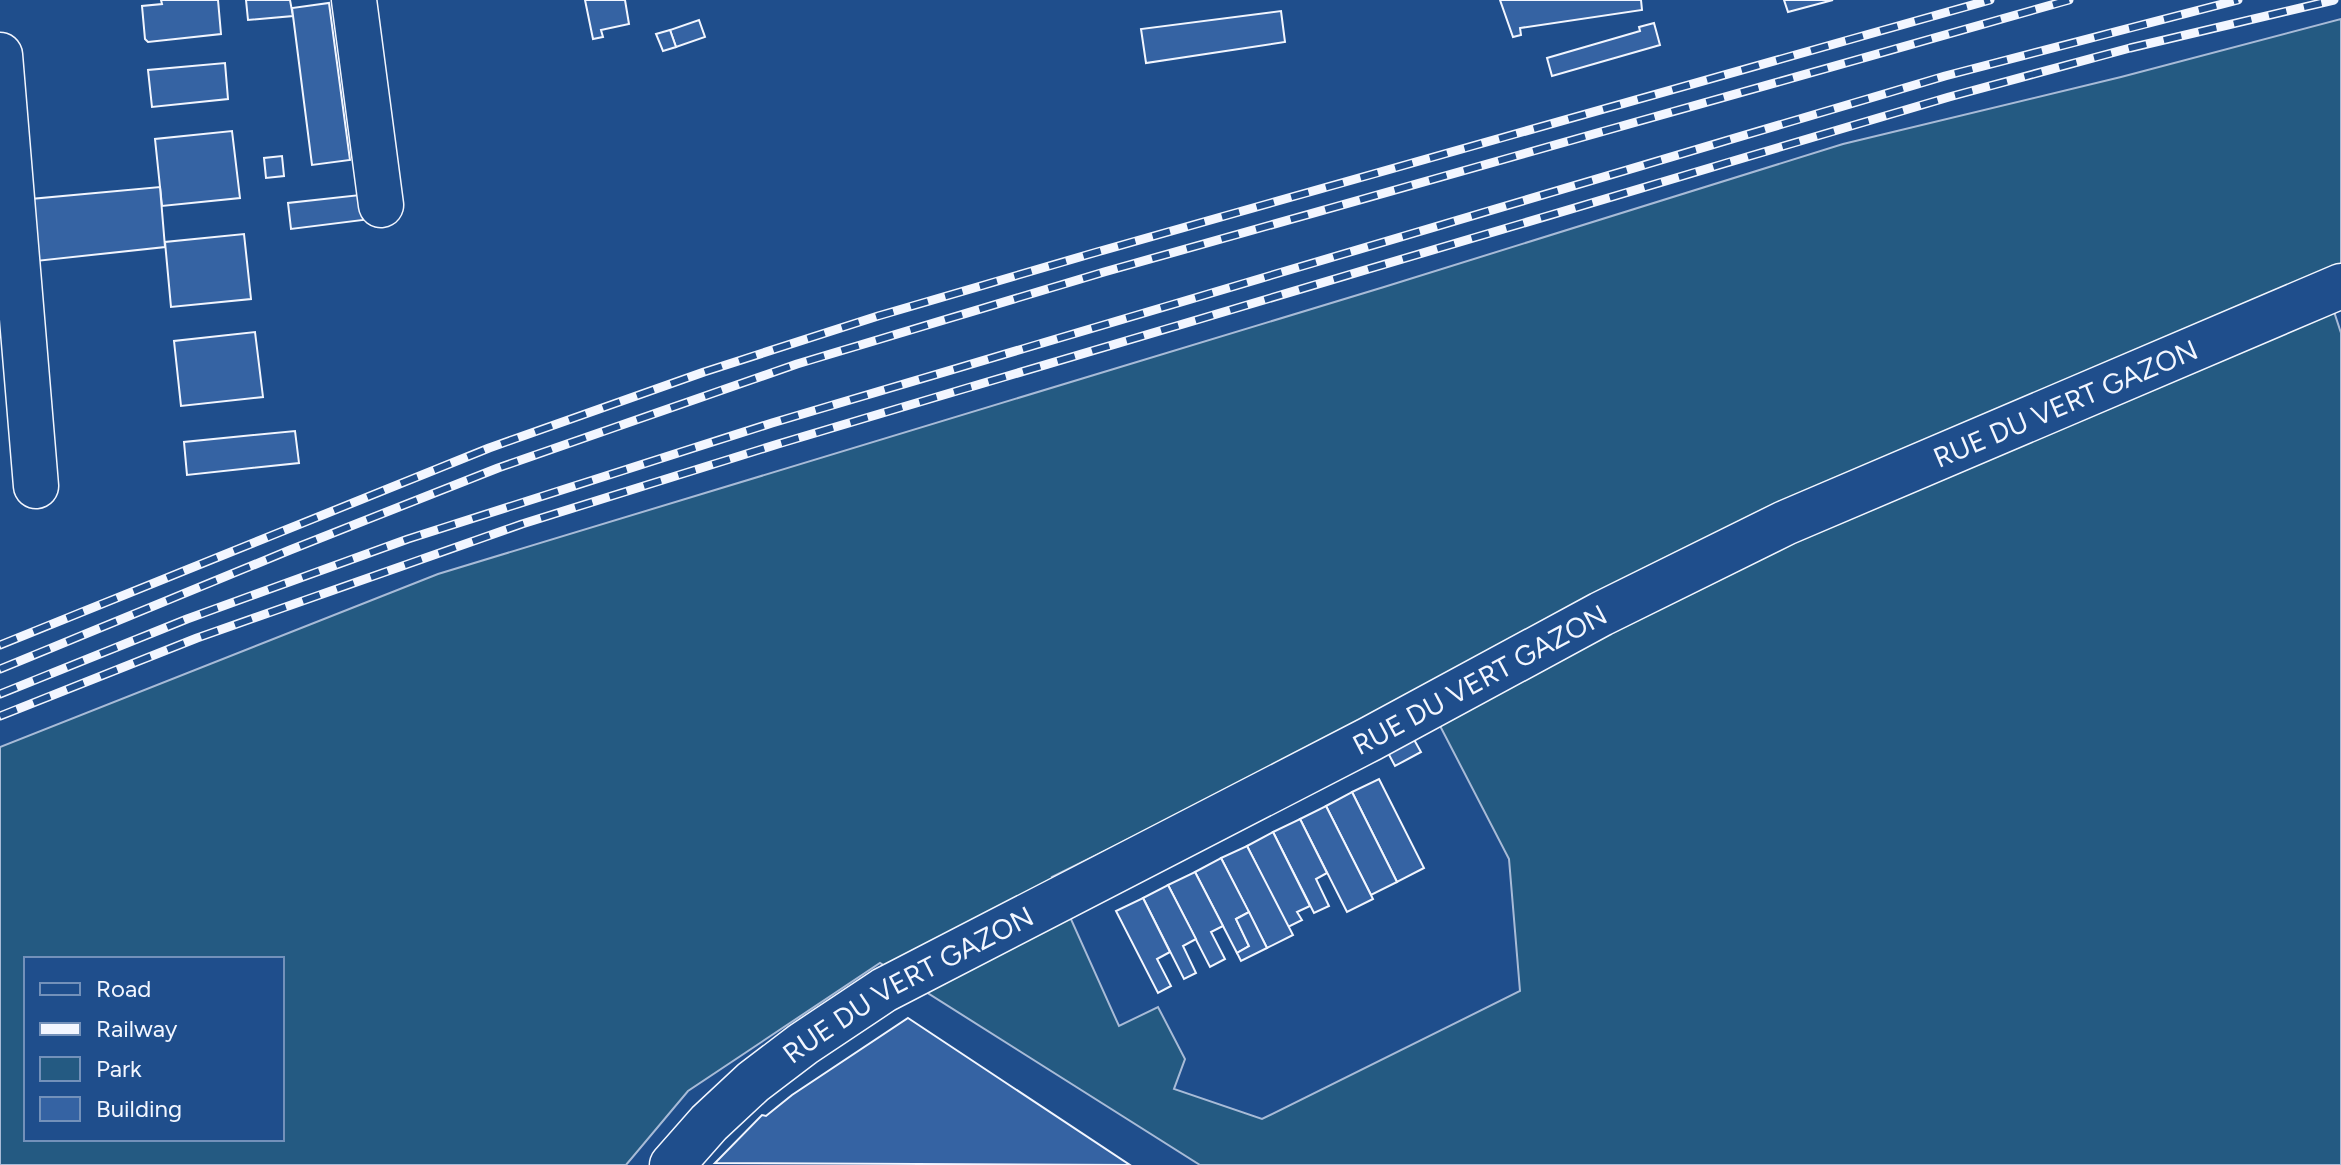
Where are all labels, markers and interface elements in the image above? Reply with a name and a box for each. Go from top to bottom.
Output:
street label: RUE DU VERT GAZON [1928,332,2203,475]
street label: RUE DU VERT GAZON [1347,597,1613,762]
street label: RUE DU VERT GAZON [776,899,1039,1070]
legend [24,957,284,1141]
text: Road [96,974,151,1003]
text: Railway [96,1014,178,1043]
text: Park [96,1054,142,1083]
text: Building [96,1094,182,1123]

